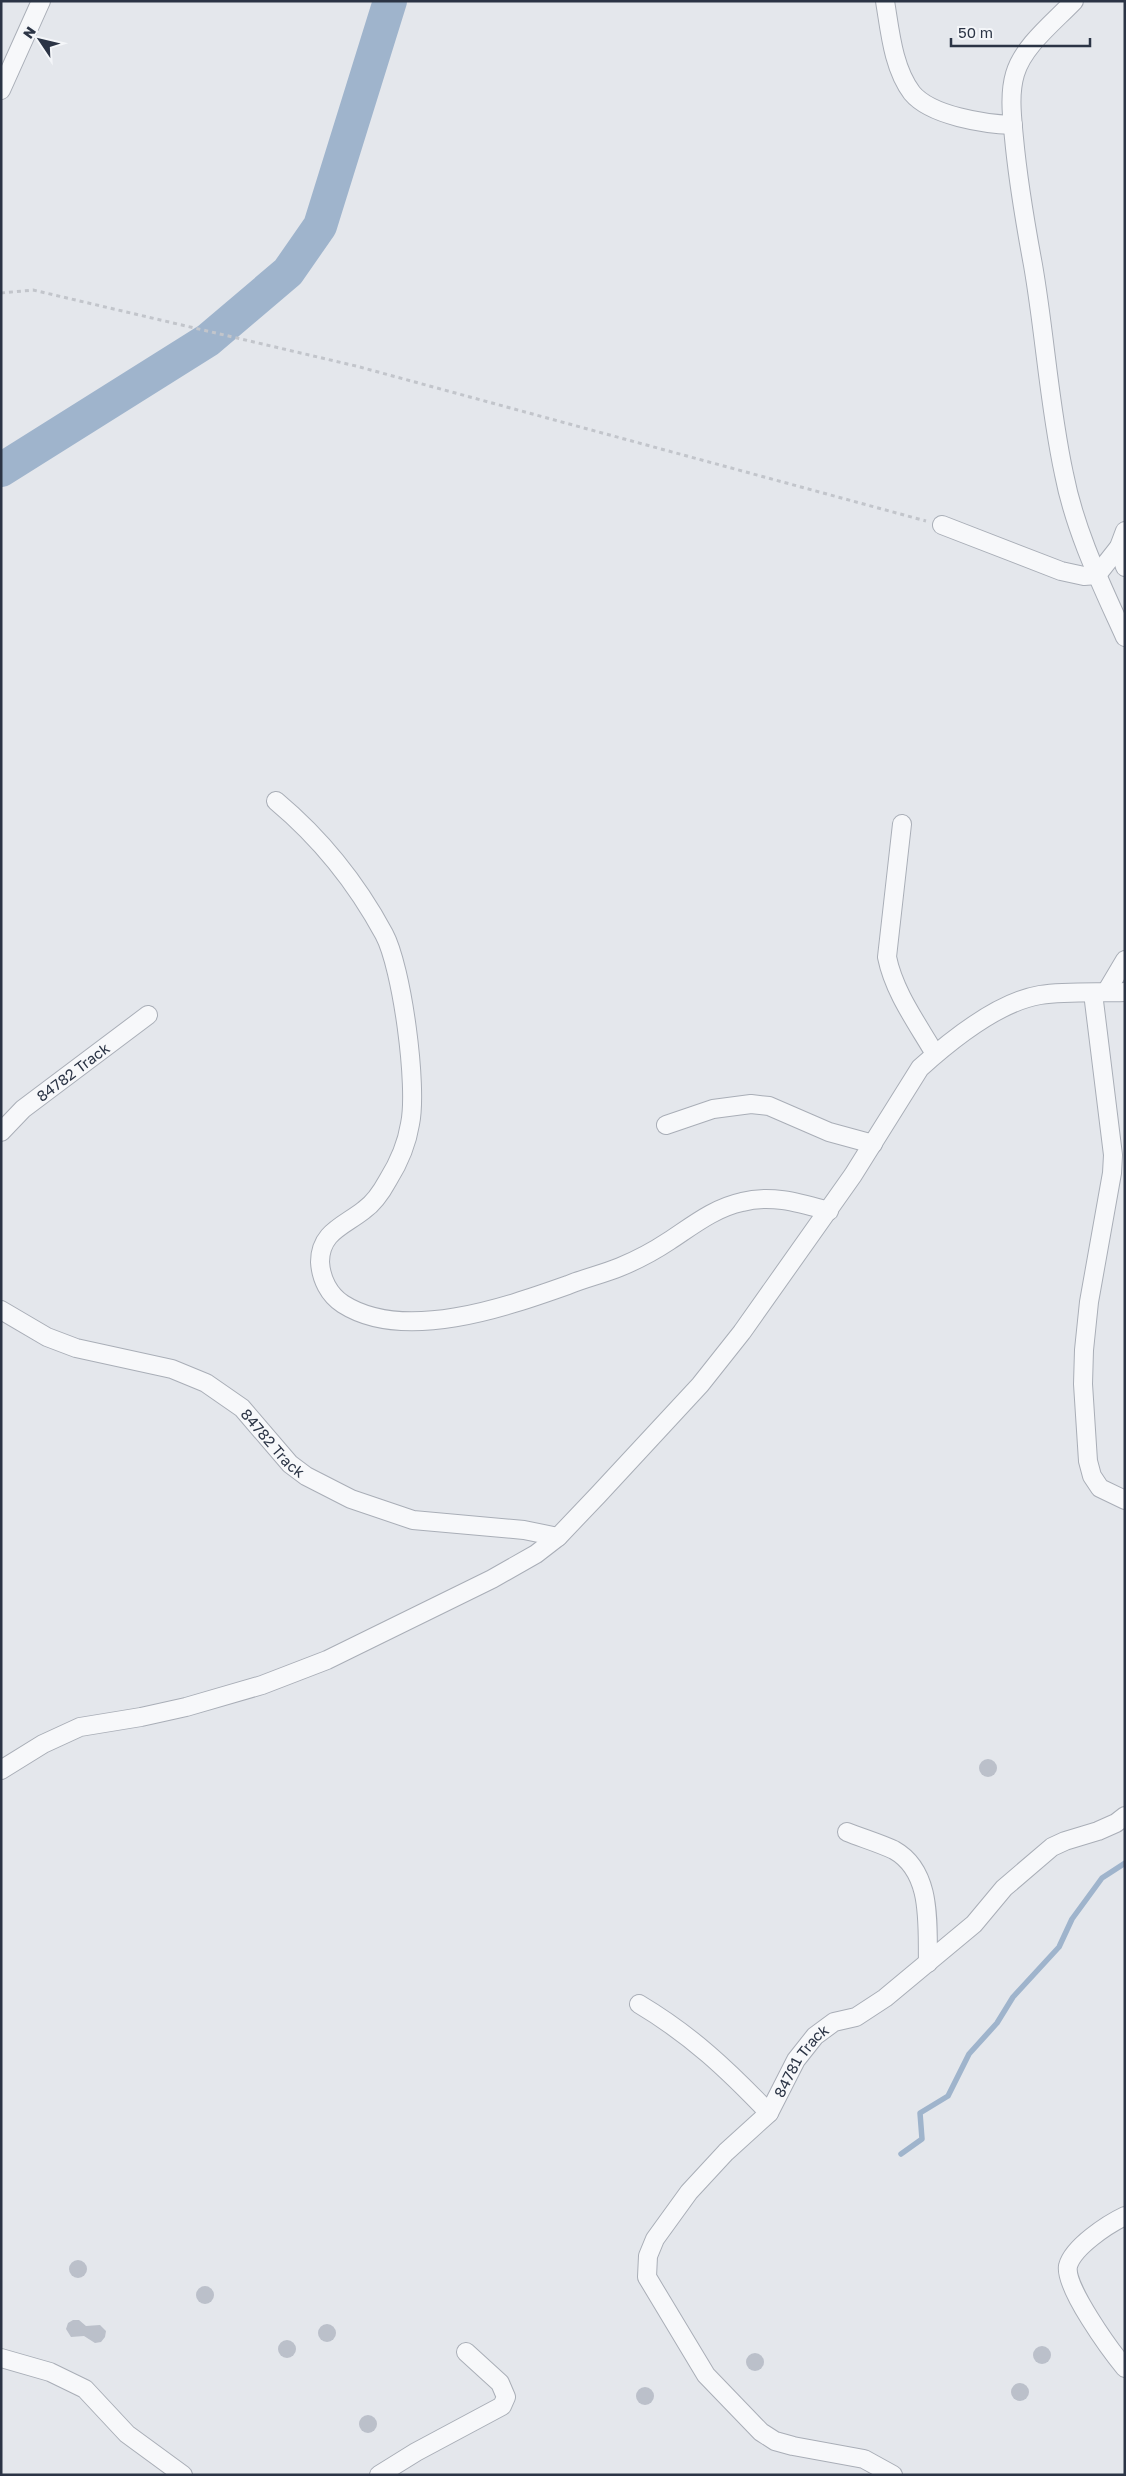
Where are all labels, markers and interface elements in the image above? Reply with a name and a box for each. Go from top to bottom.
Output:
north arrow [15,15,65,65]
scale bar [951,15,1090,47]
text: N [19,23,39,41]
text: 50 m [958,23,993,41]
street label: 84782 Track [33,1038,113,1105]
street label: 84782 Track [237,1405,309,1481]
street label: 84781 Track [770,2020,832,2100]

